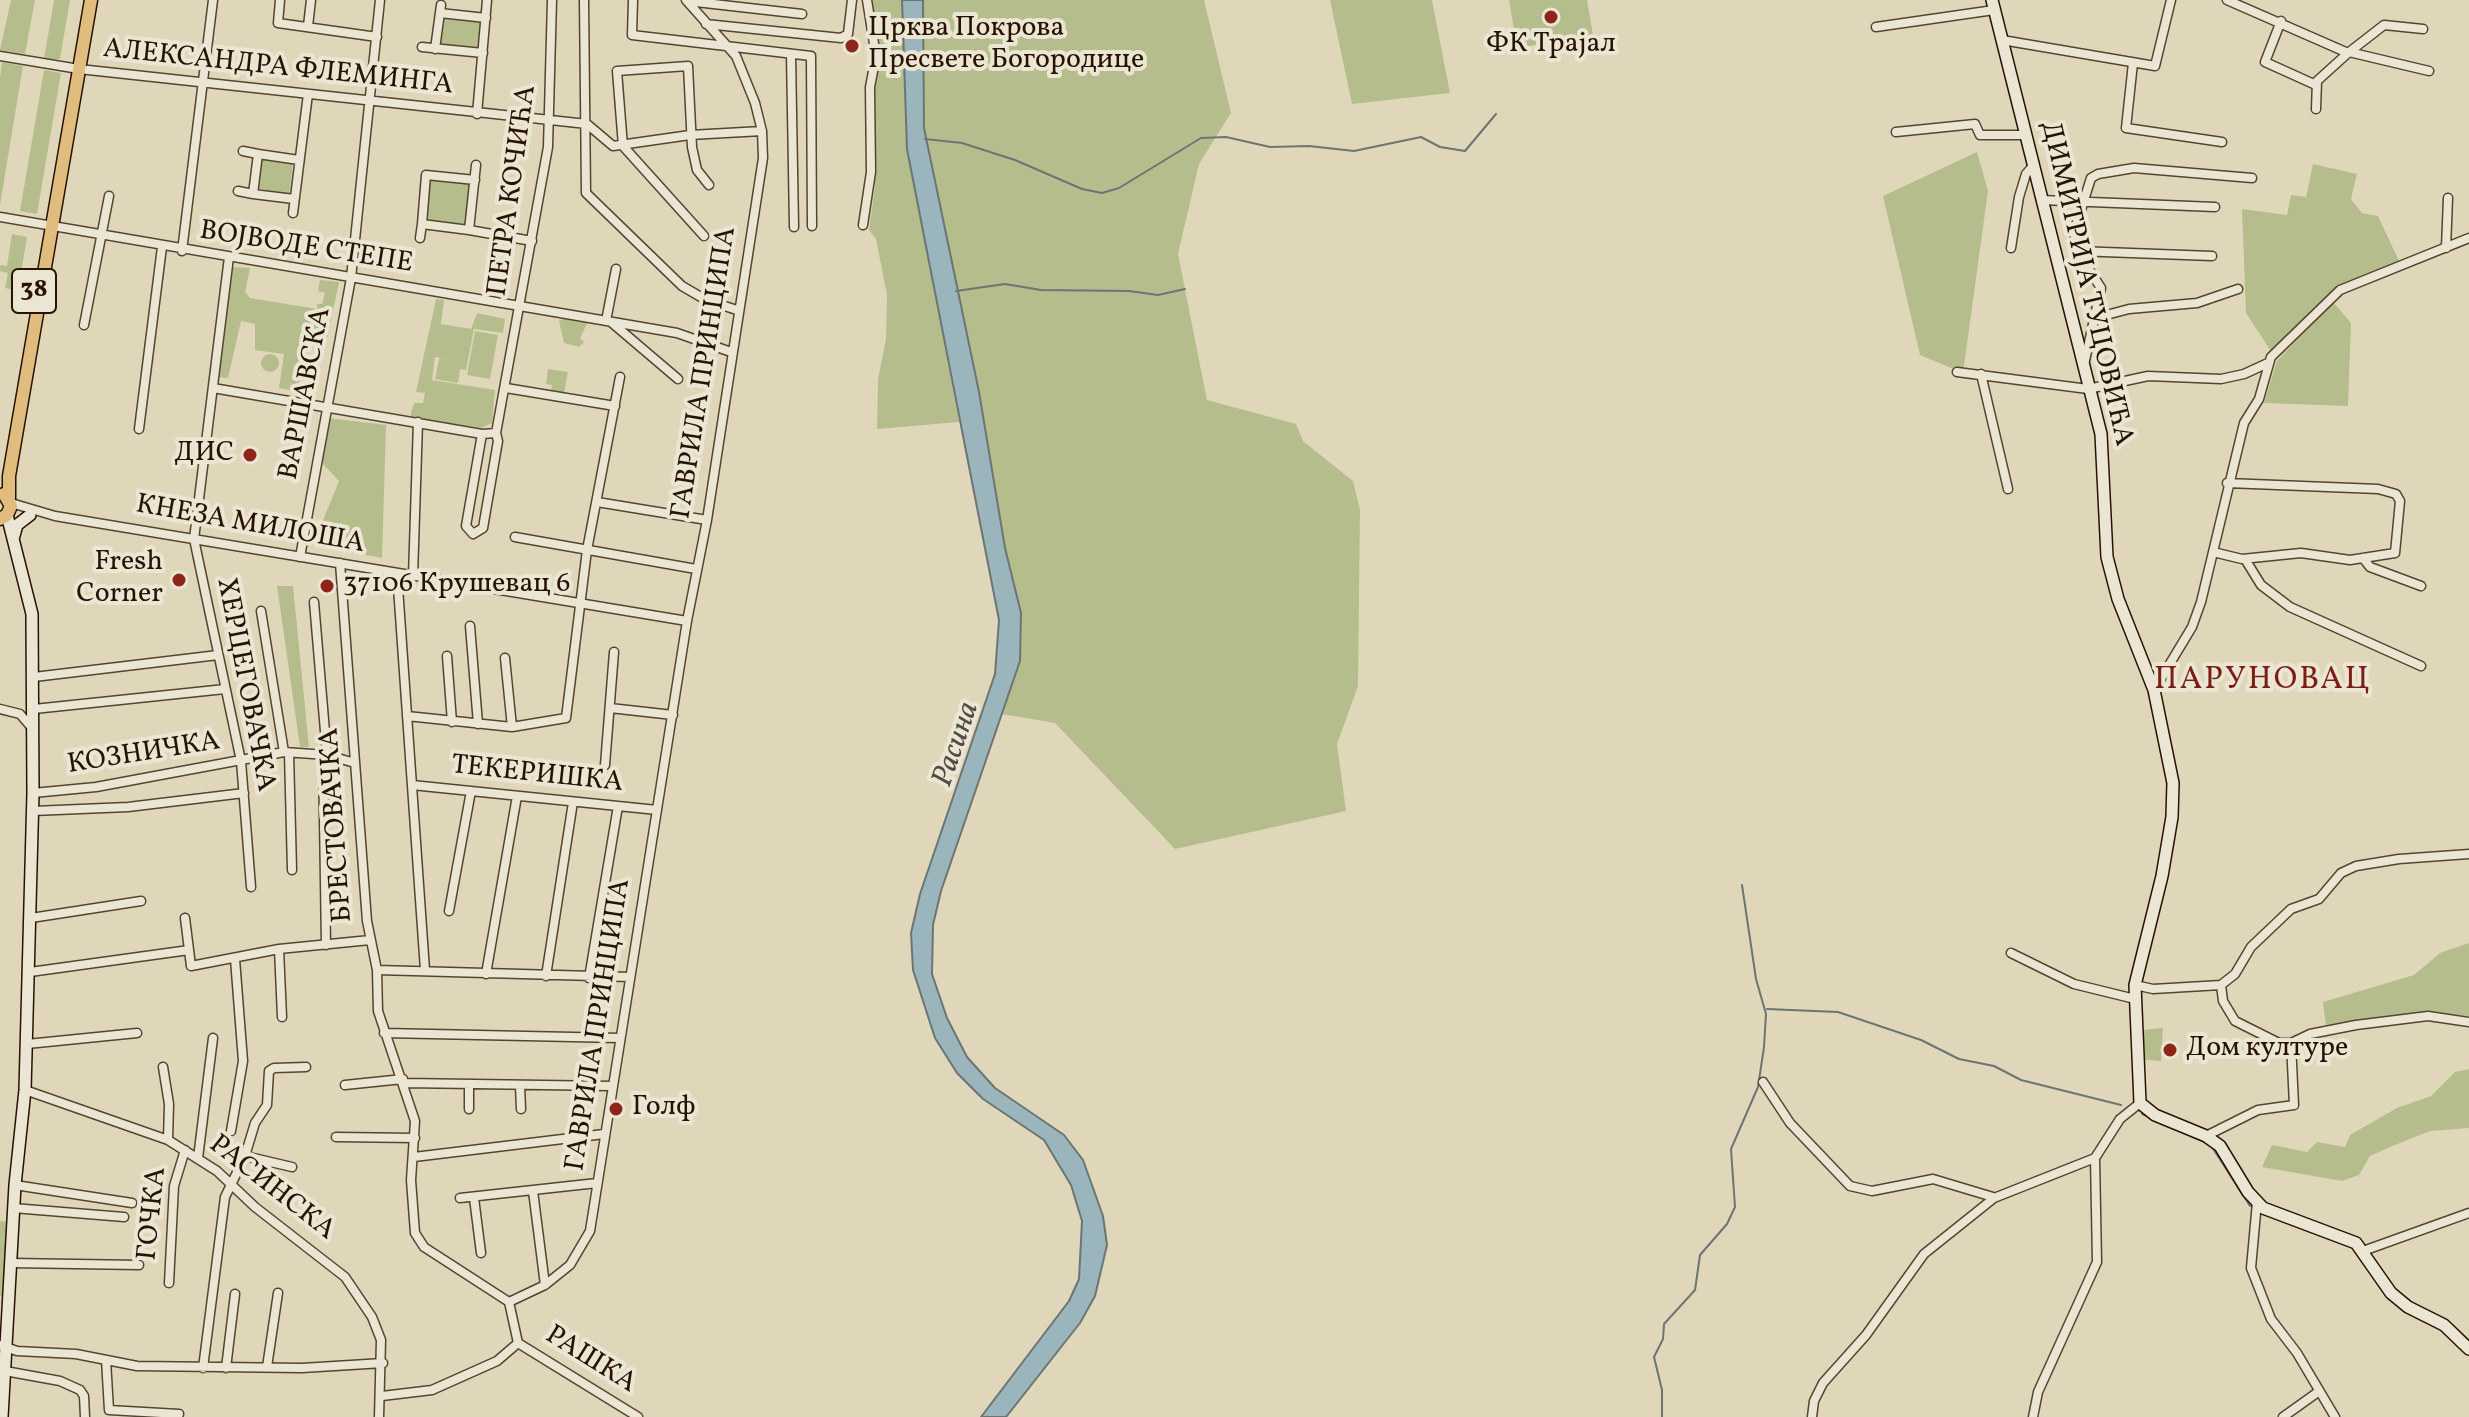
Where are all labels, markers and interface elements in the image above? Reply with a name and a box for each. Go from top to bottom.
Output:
marker: ФК Трајал [1542,8,1560,26]
place label: Црква Покрова Пресвете Богородице [868,13,1144,79]
place label: ФК Трајал [1486,29,1616,63]
street label: АЛЕКСАНДРА ФЛЕМИНГА [101,34,455,104]
marker: Црква Покрова Пресвете Богородице [843,37,861,55]
street label: ПЕТРА КОЧИЋА [483,83,545,299]
street label: ДИМИТРИЈА ТУЦОВИЋА [2031,118,2139,450]
street label: ВОЈВОДЕ СТЕПЕ [197,216,415,282]
street label: ГАВРИЛА ПРИНЦИПА [666,225,746,521]
road number: 38 [12,269,56,313]
street label: ВАРШАВСКА [274,305,340,483]
place label: ДИС [174,438,234,472]
marker: ДИС [241,446,259,464]
street label: КНЕЗА МИЛОША [133,489,367,563]
place label: Fresh Corner [76,547,163,613]
place label: 37106 Крушевац 6 [343,569,570,603]
marker: Fresh Corner [170,571,188,589]
street label: ХЕРЦЕГОВАЧКА [207,575,281,795]
marker: 37106 Крушевац 6 [318,577,336,595]
district label: ПАРУНОВАЦ [2154,663,2372,701]
water label: Расина [927,698,989,792]
street label: КОЗНИЧКА [65,726,223,784]
street label: БРЕСТОВАЧКА [314,726,362,924]
street label: ТЕКЕРИШКА [449,750,625,802]
street label: ГАВРИЛА ПРИНЦИПА [560,877,640,1173]
place label: Дом културе [2186,1033,2348,1067]
marker: Дом културе [2161,1041,2179,1059]
place label: Голф [632,1092,696,1126]
marker: Голф [607,1100,625,1118]
street label: РАСИНСКА [201,1129,341,1249]
street label: ГОЧКА [132,1166,176,1262]
street label: РАШКА [538,1320,642,1402]

